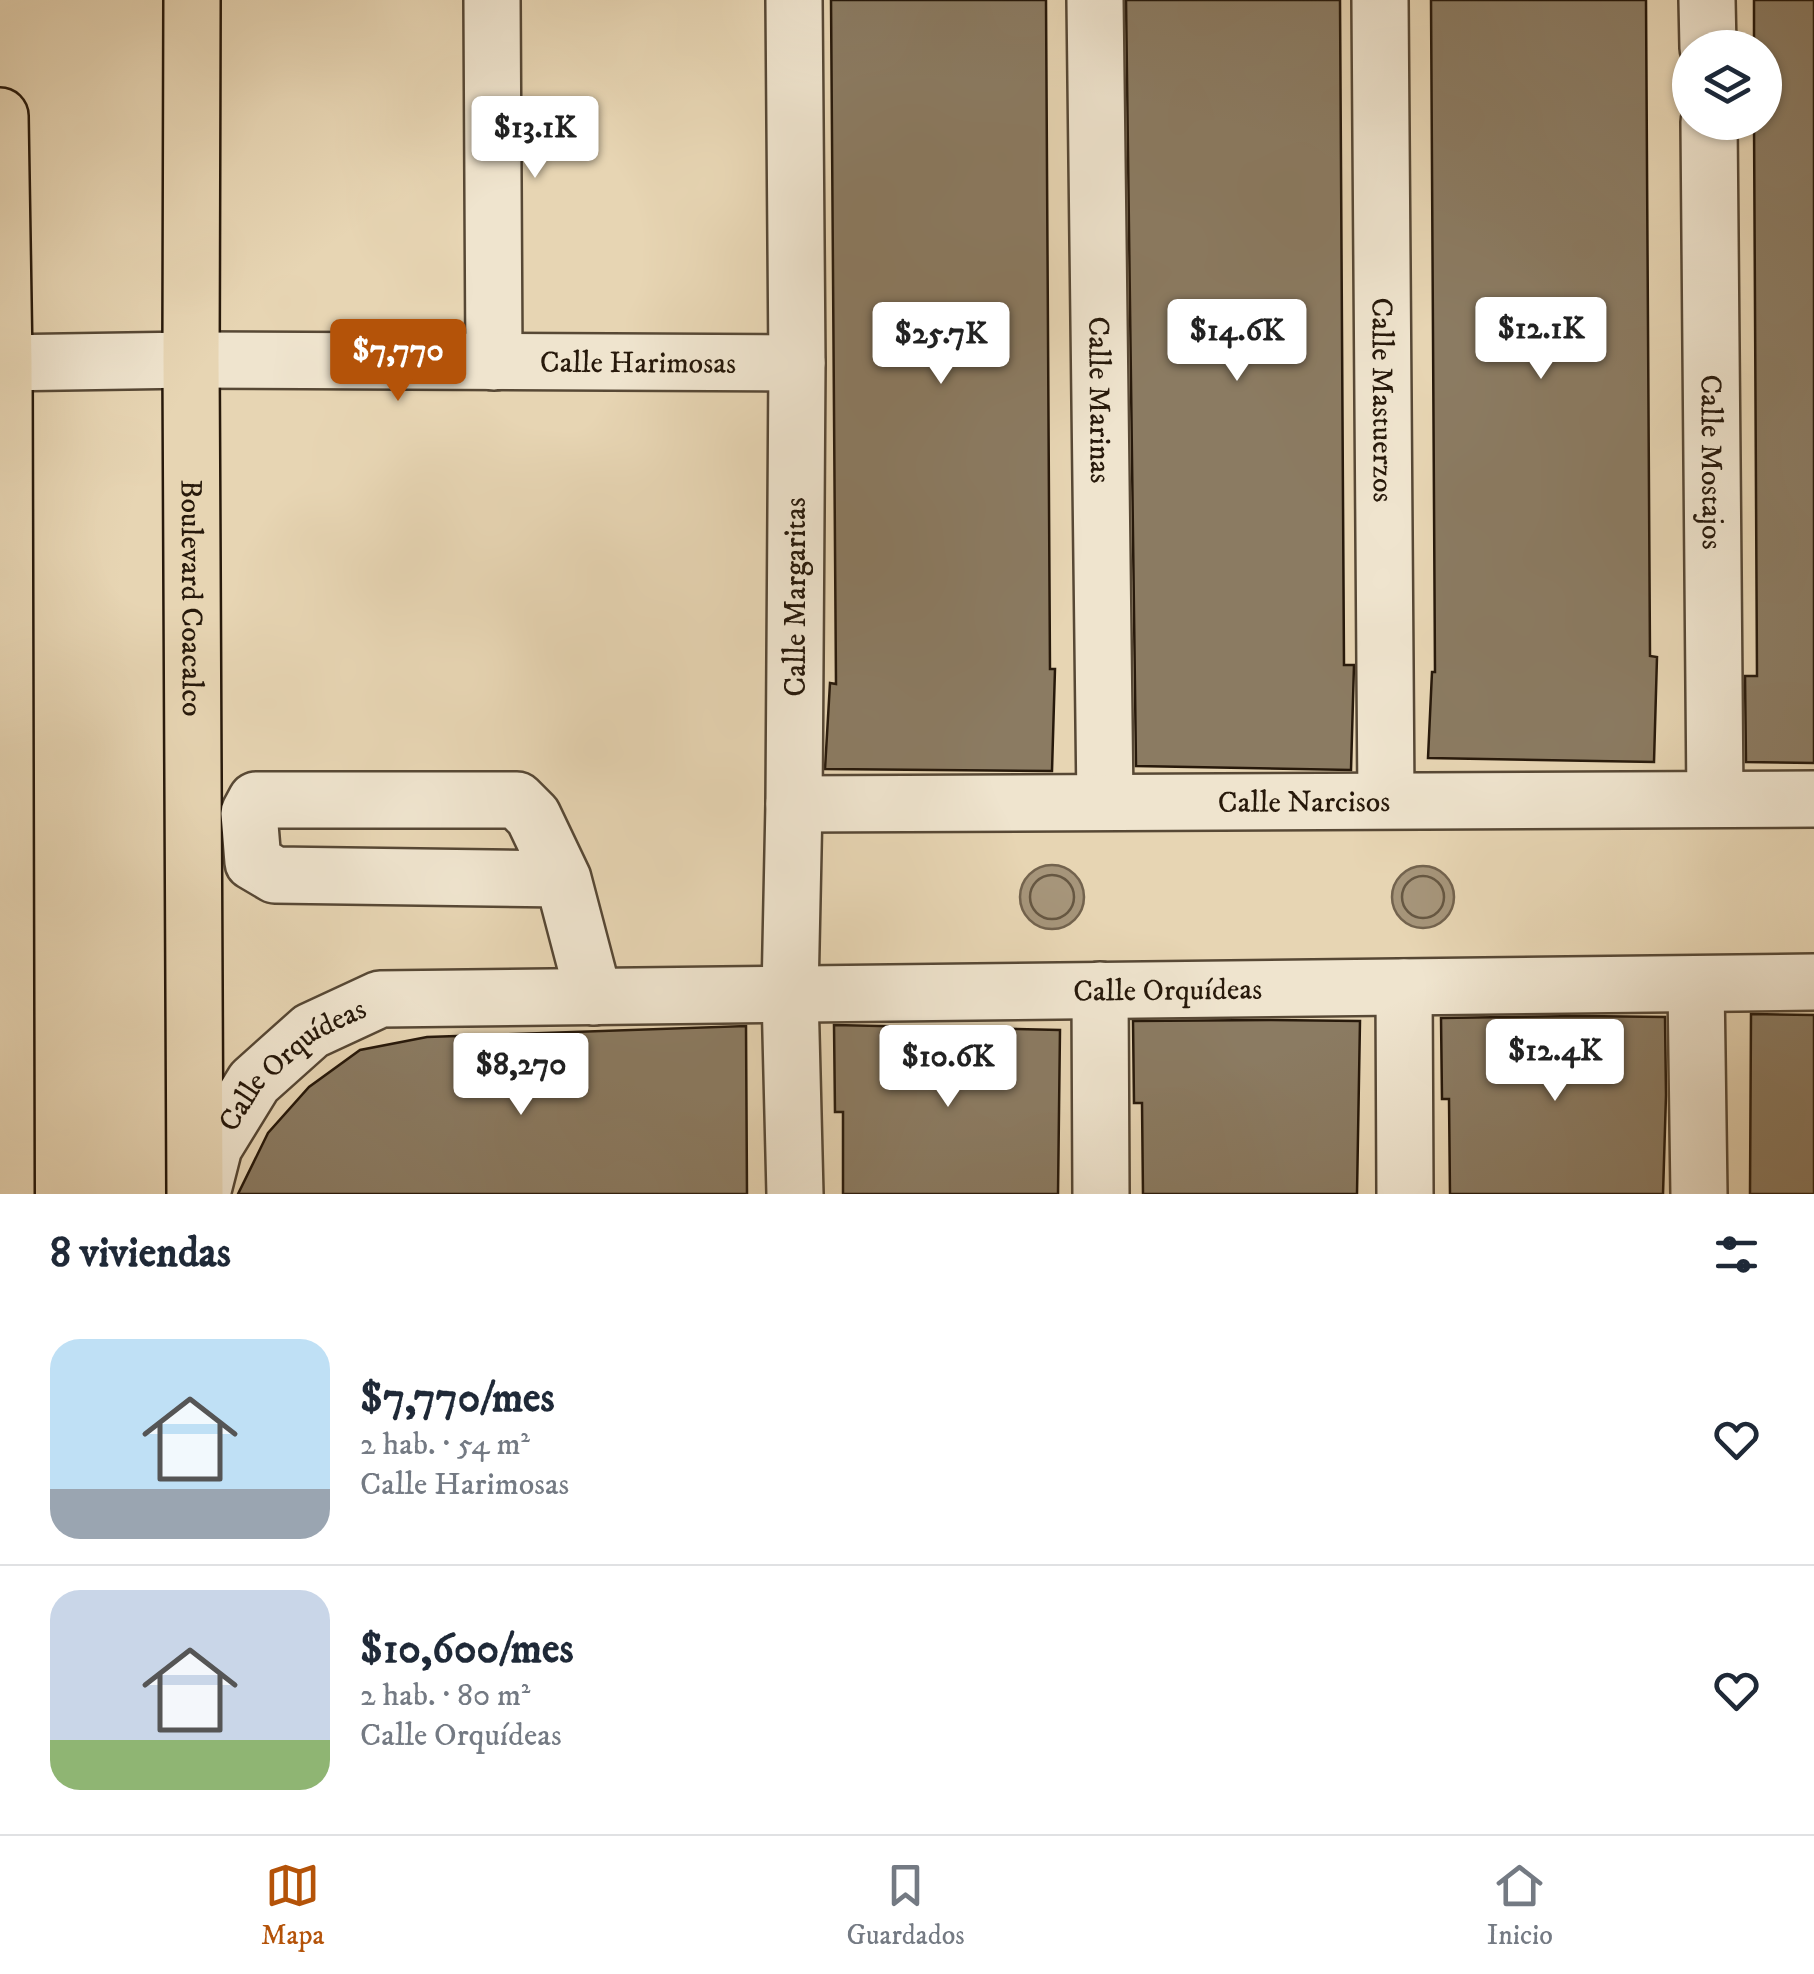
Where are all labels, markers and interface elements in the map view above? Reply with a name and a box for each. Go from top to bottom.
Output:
map controls [1672,30,1782,140]
button: layers [1672,30,1782,140]
pin: $13.1K [454,96,616,181]
text: $13.1K [494,108,576,148]
street label: Calle Mastuerzos [1362,297,1401,503]
pin: $12.1K [1460,297,1622,382]
pin: $14.6K [1156,299,1318,384]
pin: $25.7K [860,302,1022,387]
text: $12.1K [1497,309,1585,349]
text: $14.6K [1189,311,1285,351]
text: $25.7K [895,314,987,354]
street label: Calle Marinas [1079,316,1118,484]
pin: $7,770 [317,319,479,404]
text: $7,770 [352,331,444,371]
street label: Calle Harimosas [540,345,736,383]
street label: Calle Mostajos [1691,374,1730,550]
street label: Boulevard Coacalco [172,479,210,717]
street label: Calle Margaritas [778,497,815,697]
street label: Calle Narcisos [1218,784,1390,822]
street label: Calle Orquídeas [1073,972,1262,1011]
street label: Calle Orquídeas [211,991,372,1139]
pin: $12.4K [1474,1019,1636,1104]
pin: $10.6K [867,1025,1029,1110]
text: $12.4K [1508,1031,1602,1071]
pin: $8,270 [440,1033,602,1118]
text: $10.6K [901,1037,995,1077]
text: $8,270 [475,1045,567,1085]
icon: filters [1709,1227,1764,1282]
text: 8 viviendas [50,1228,231,1280]
text: $7,770/mes [360,1373,555,1425]
icon: home [130,1379,250,1499]
icon: heart [1709,1412,1764,1467]
text: 2 hab. · 54 m² [360,1425,530,1465]
text: Calle Harimosas [360,1465,569,1505]
text: $10,600/mes [360,1624,573,1676]
icon: home [130,1630,250,1750]
icon: heart [1709,1663,1764,1718]
text: 2 hab. · 80 m² [360,1676,530,1716]
text: Calle Orquídeas [360,1716,562,1756]
tab: Mapa [261,1858,324,1953]
tab: Guardados [847,1858,965,1953]
tab: Inicio [1487,1858,1553,1953]

